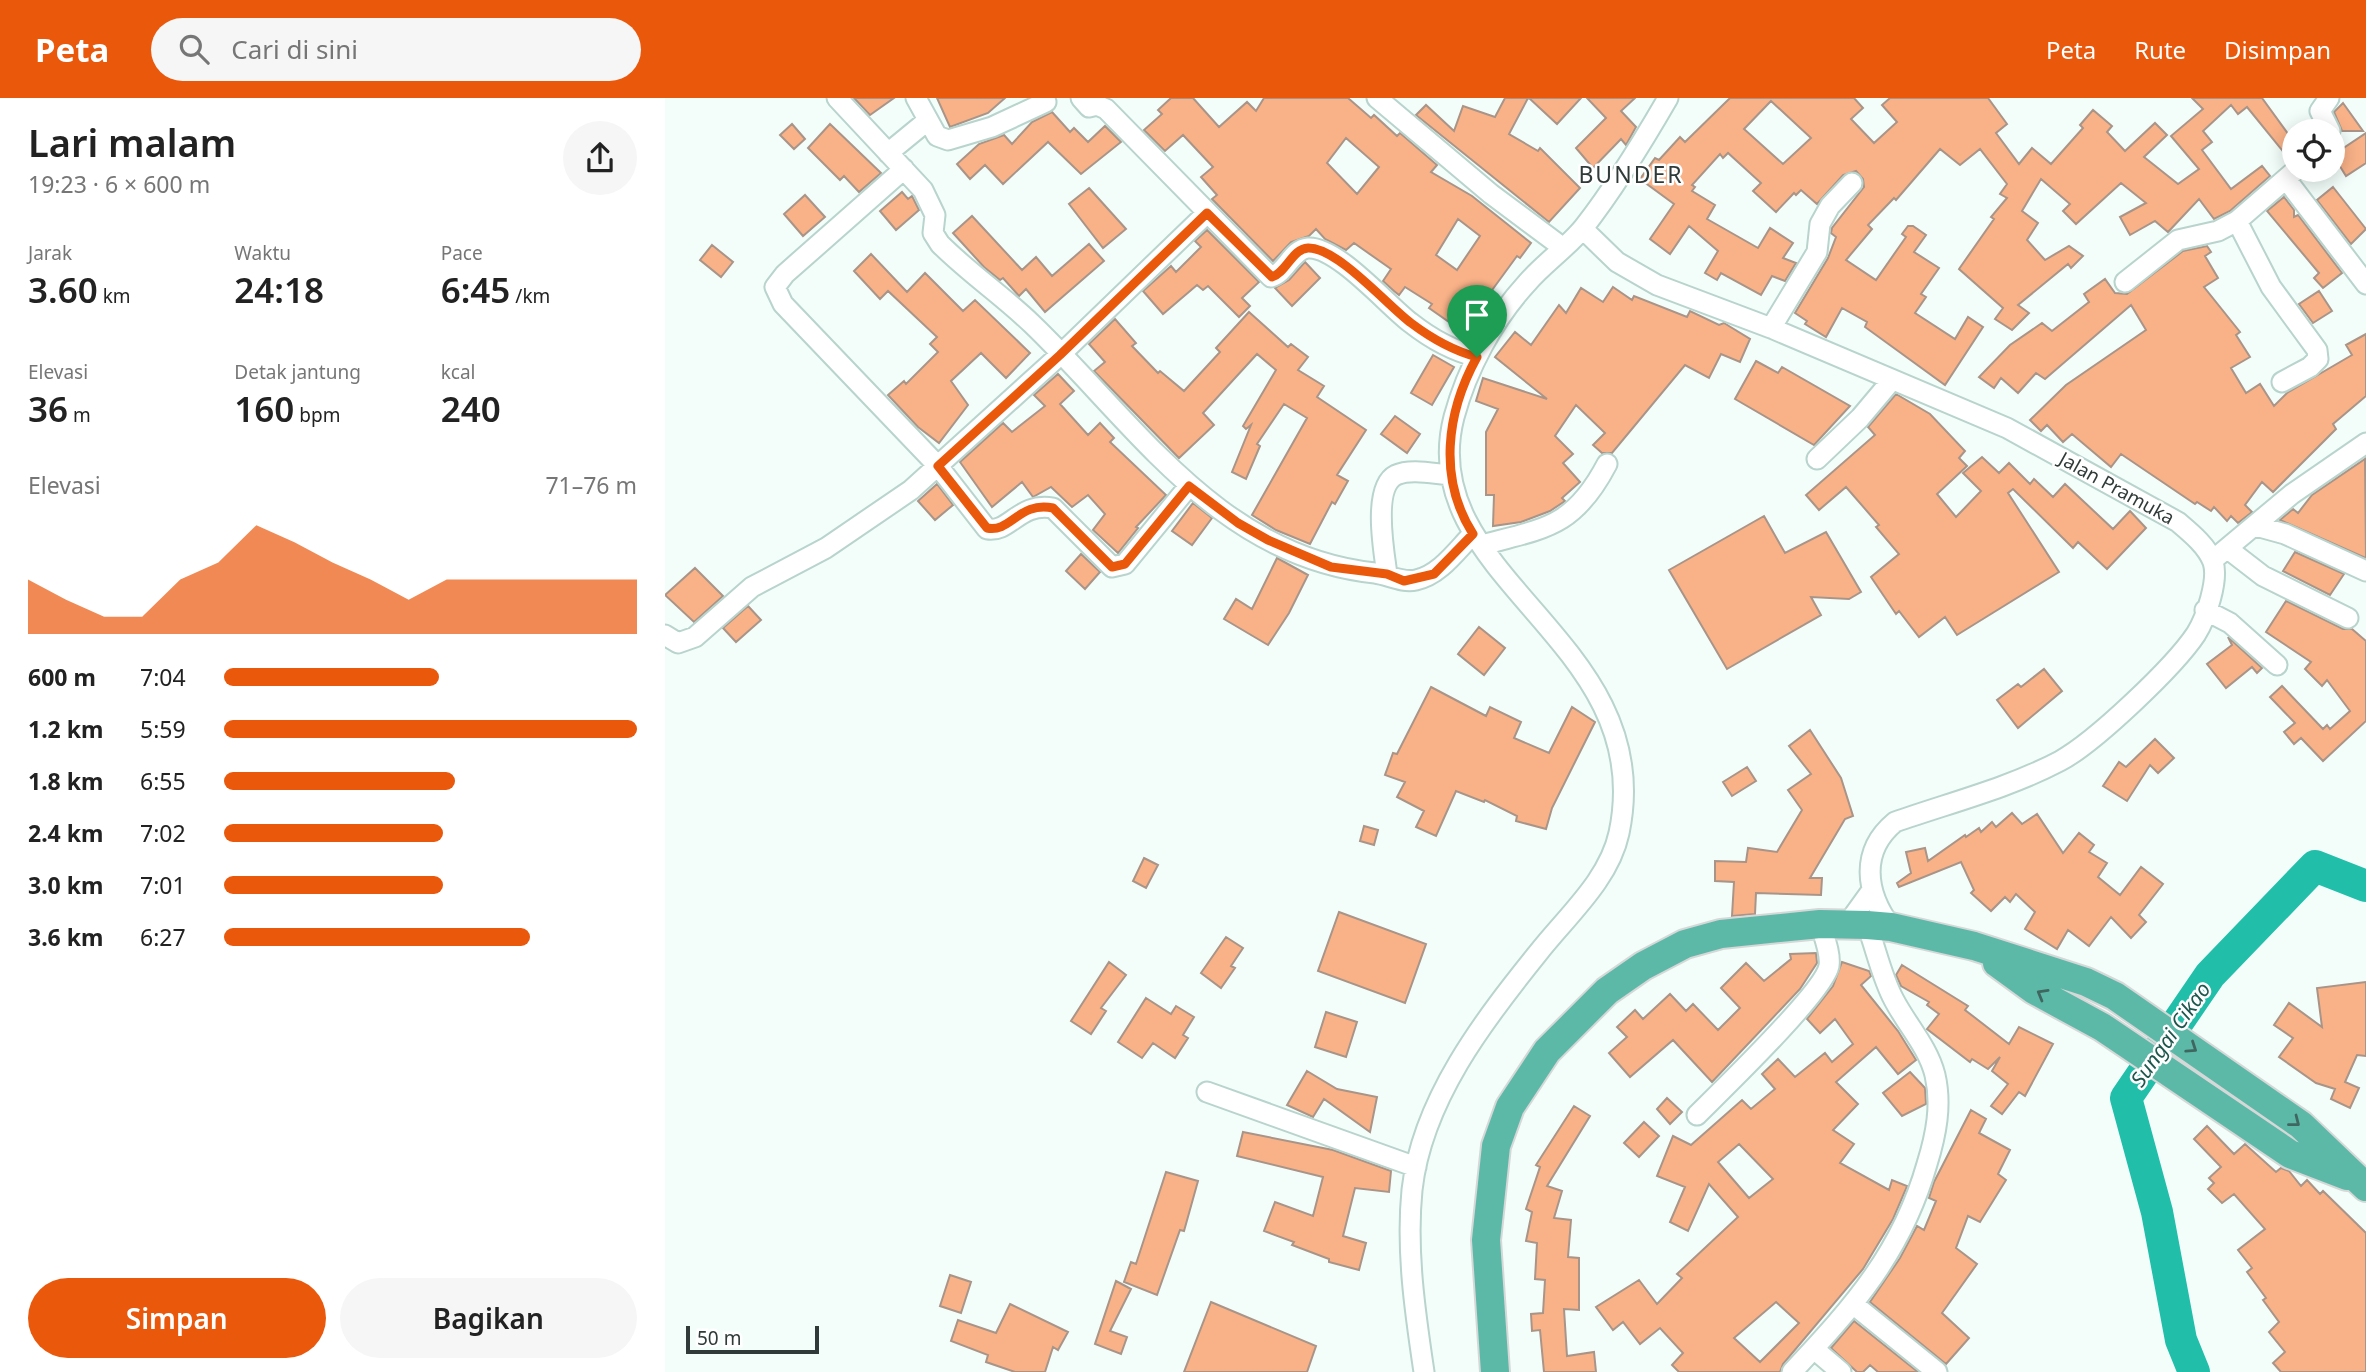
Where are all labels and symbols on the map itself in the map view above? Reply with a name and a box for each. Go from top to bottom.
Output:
district label: BUNDER [1578,158,1684,190]
pin [1447,285,1507,357]
street label: Jalan Pramuka [2053,445,2179,530]
water label: Sungai Cikao [2124,976,2216,1092]
one-way arrow [2037,989,2050,1002]
one-way arrow [2184,1040,2197,1053]
one-way arrow [2288,1113,2300,1126]
scale bar [686,1323,819,1355]

